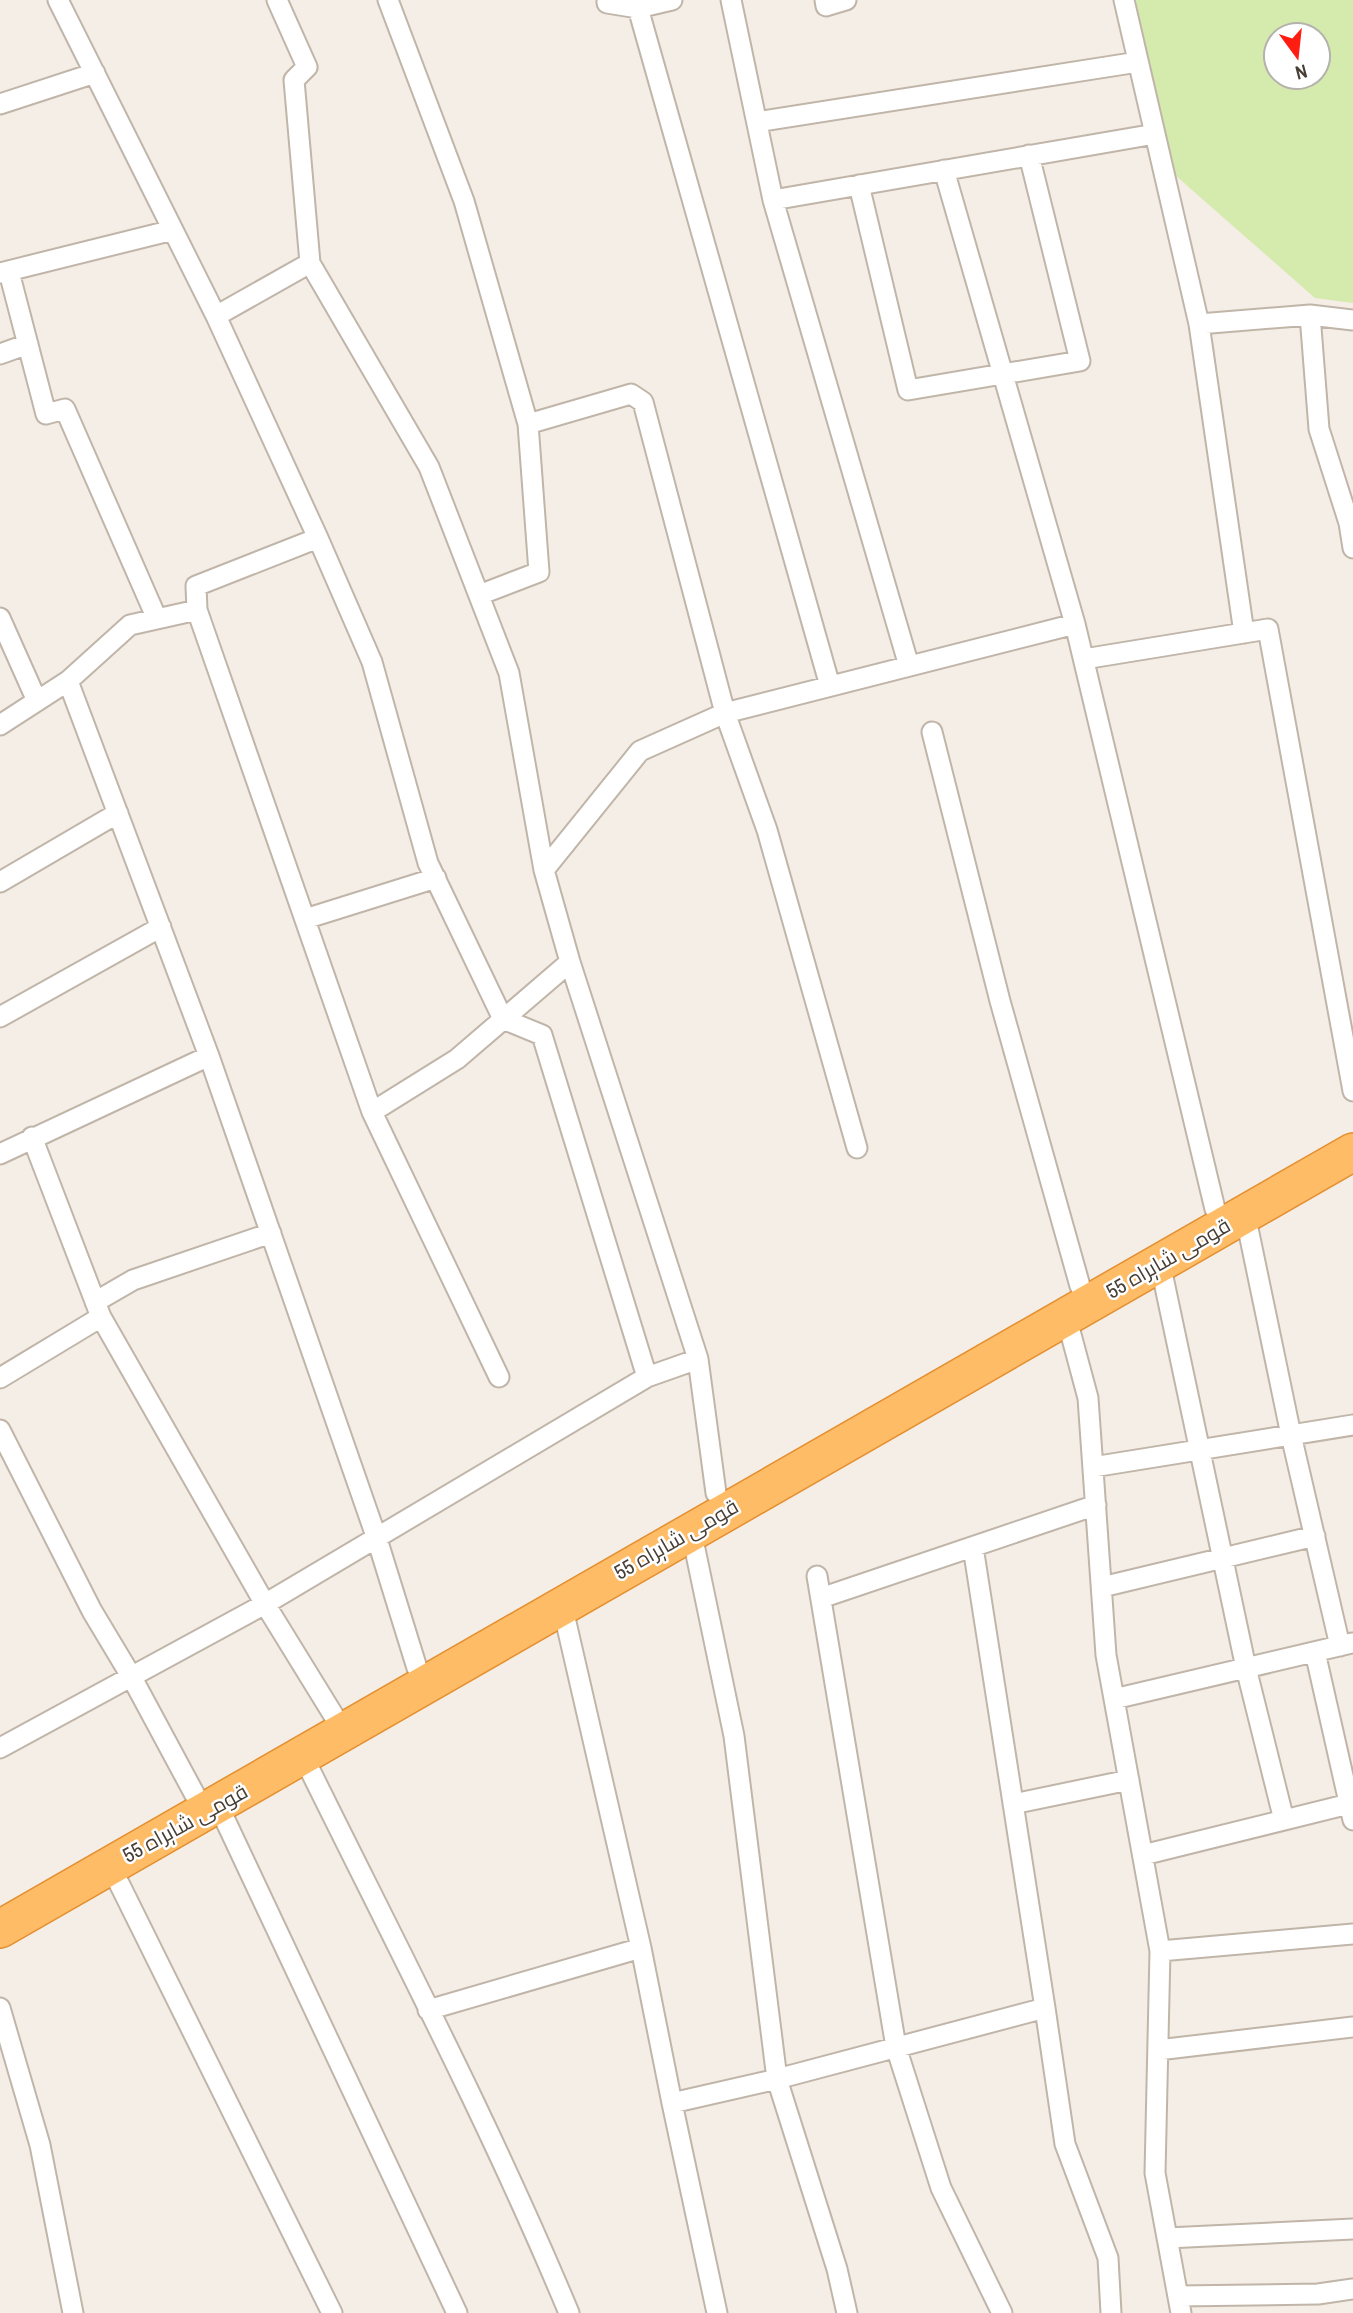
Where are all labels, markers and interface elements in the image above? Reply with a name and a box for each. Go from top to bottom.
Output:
north arrow [1262,21,1332,91]
text: N [1293,58,1310,86]
street label: قومی شاہراہ 55 [1101,1211,1235,1305]
street label: قومی شاہراہ 55 [609,1492,743,1586]
street label: قومی شاہراہ 55 [117,1777,253,1869]

